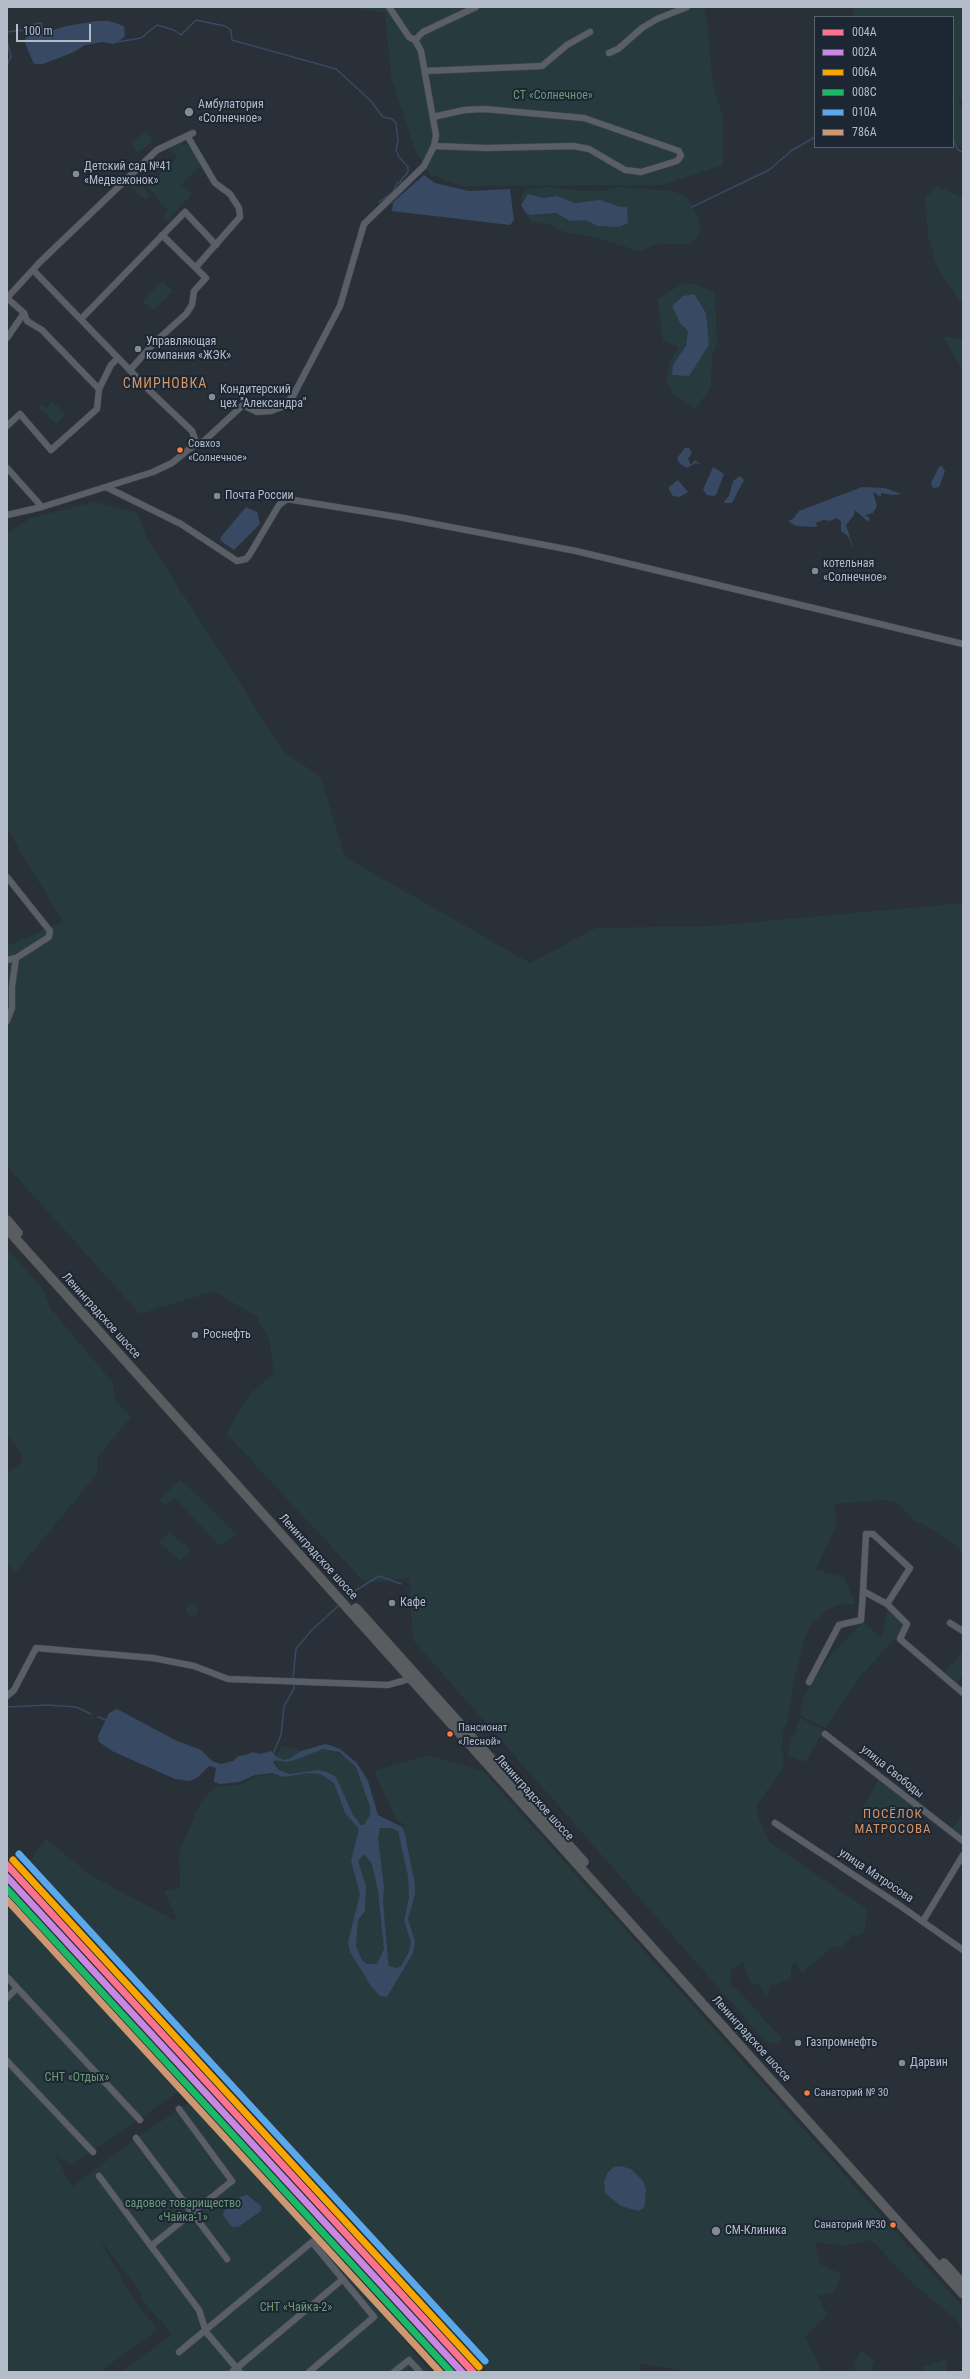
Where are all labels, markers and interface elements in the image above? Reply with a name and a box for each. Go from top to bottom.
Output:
scale bar [18,16,93,42]
legend [814,16,954,148]
text: 100 m [23,24,53,38]
text: 004А [852,25,877,39]
text: 002А [852,45,877,59]
text: 006А [852,65,877,79]
text: 008С [852,85,877,99]
park label: СТ «Солнечное» [513,89,593,103]
place label: Амбулатория «Солнечное» [198,98,264,126]
text: 010А [852,105,877,119]
marker: Амбулатория «Солнечное» [183,106,195,118]
text: 786А [852,125,877,139]
place label: Детский сад №41 «Медвежонок» [84,160,171,188]
marker: Детский сад №41 «Медвежонок» [71,169,81,179]
place label: Управляющая компания «ЖЭК» [146,335,231,363]
marker: Управляющая компания «ЖЭК» [133,344,143,354]
district label: СМИРНОВКА [123,376,207,392]
place label: Кондитерский цех "Александра" [220,383,306,411]
marker: Кондитерский цех "Александра" [207,392,217,402]
place label: Совхоз «Солнечное» [188,437,247,463]
marker: Совхоз «Солнечное» [175,445,185,455]
place label: Почта России [225,489,294,503]
marker: Почта России [212,491,222,501]
place label: котельная «Солнечное» [823,557,887,585]
marker: котельная «Солнечное» [810,566,820,576]
street label: Ленинградское шоссе [59,1270,143,1362]
place label: Роснефть [203,1328,251,1342]
marker: Роснефть [190,1330,200,1340]
street label: Ленинградское шоссе [276,1511,360,1603]
place label: Кафе [400,1596,426,1610]
marker: Кафе [387,1598,397,1608]
place label: Пансионат «Лесной» [458,1721,507,1747]
marker: Пансионат «Лесной» [445,1729,455,1739]
street label: улица Свободы [858,1742,926,1802]
street label: Ленинградское шоссе [492,1752,576,1844]
district label: ПОСЁЛОК МАТРОСОВА [854,1807,932,1838]
street label: улица Матросова [836,1846,916,1906]
street label: Ленинградское шоссе [709,1993,793,2085]
place label: Газпромнефть [806,2036,877,2050]
marker: Газпромнефть [793,2038,803,2048]
place label: Дарвин [910,2056,948,2070]
marker: Дарвин [897,2058,907,2068]
park label: СНТ «Отдых» [45,2071,109,2085]
place label: Санаторий № 30 [814,2086,889,2100]
marker: Санаторий № 30 [802,2088,812,2098]
park label: садовое товарищество «Чайка-1» [125,2197,241,2225]
place label: Санаторий №30 [814,2218,886,2232]
marker: Санаторий №30 [888,2220,898,2230]
place label: СМ-Клиника [725,2224,787,2238]
marker: СМ-Клиника [710,2225,722,2237]
park label: СНТ «Чайка-2» [260,2301,332,2315]

